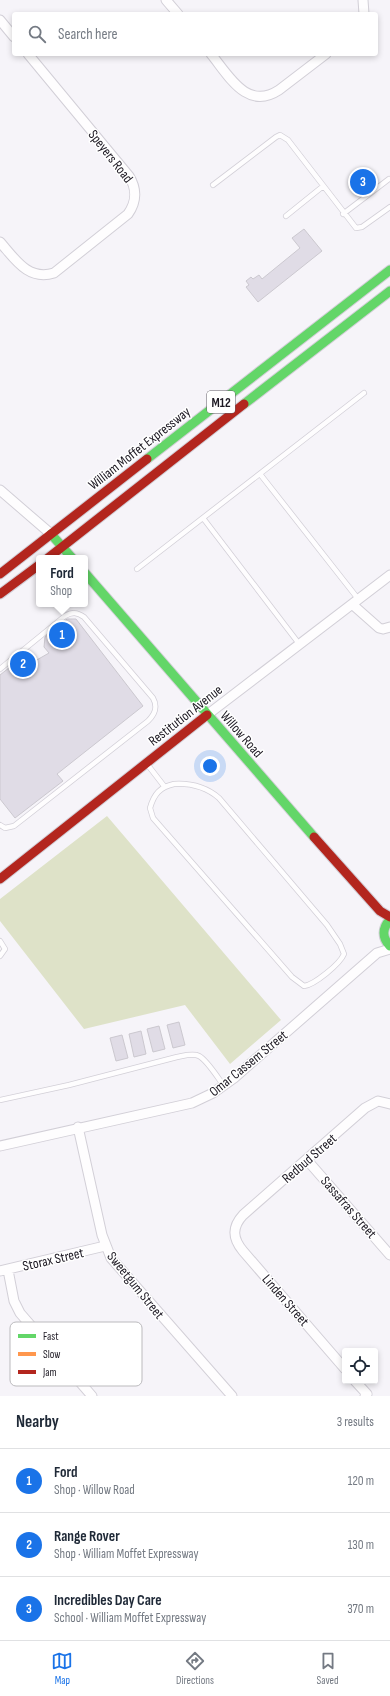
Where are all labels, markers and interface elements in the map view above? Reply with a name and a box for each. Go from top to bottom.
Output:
search box [12,12,378,56]
icon: search [26,23,48,45]
text: Search here [58,25,118,44]
street label: Speyers Road [85,126,137,186]
pin: 3 [350,167,376,197]
road number: M12 [207,391,235,413]
street label: William Moffet Expressway [85,403,194,494]
popup [36,555,88,607]
text: Ford [50,564,74,583]
text: Shop [50,583,72,599]
pin: 1 [49,620,75,650]
pin: 2 [10,649,36,679]
street label: Restitution Avenue [145,681,226,750]
street label: Willow Road [217,708,267,761]
your location [200,756,220,776]
street label: Omar Cassem Street [206,1027,291,1100]
street label: Redbud Street [278,1130,340,1187]
street label: Sassafras Street [317,1173,380,1242]
street label: Storax Street [21,1244,85,1275]
street label: Sweetgum Street [103,1248,168,1322]
street label: Linden Street [259,1271,313,1330]
legend [10,1322,142,1386]
text: Fast [43,1330,59,1343]
text: Slow [43,1348,60,1361]
map controls [342,1348,378,1384]
button: locate [342,1348,378,1384]
text: Jam [42,1366,57,1379]
text: Nearby [16,1412,59,1432]
text: 3 results [337,1414,374,1430]
text: Ford [54,1463,78,1482]
text: 1 [26,1473,32,1489]
text: 120 m [348,1473,374,1489]
text: Shop · Willow Road [54,1482,135,1498]
text: Range Rover [54,1527,120,1546]
text: 2 [26,1537,32,1553]
text: 130 m [348,1537,374,1553]
text: Shop · William Moffet Expressway [54,1546,199,1562]
text: Incredibles Day Care [54,1591,162,1610]
text: 3 [26,1601,32,1617]
text: 370 m [347,1601,374,1617]
text: School · William Moffet Expressway [54,1610,206,1626]
tab: Map [51,1650,73,1687]
tab: Directions [176,1650,214,1687]
tab: Saved [317,1650,339,1687]

